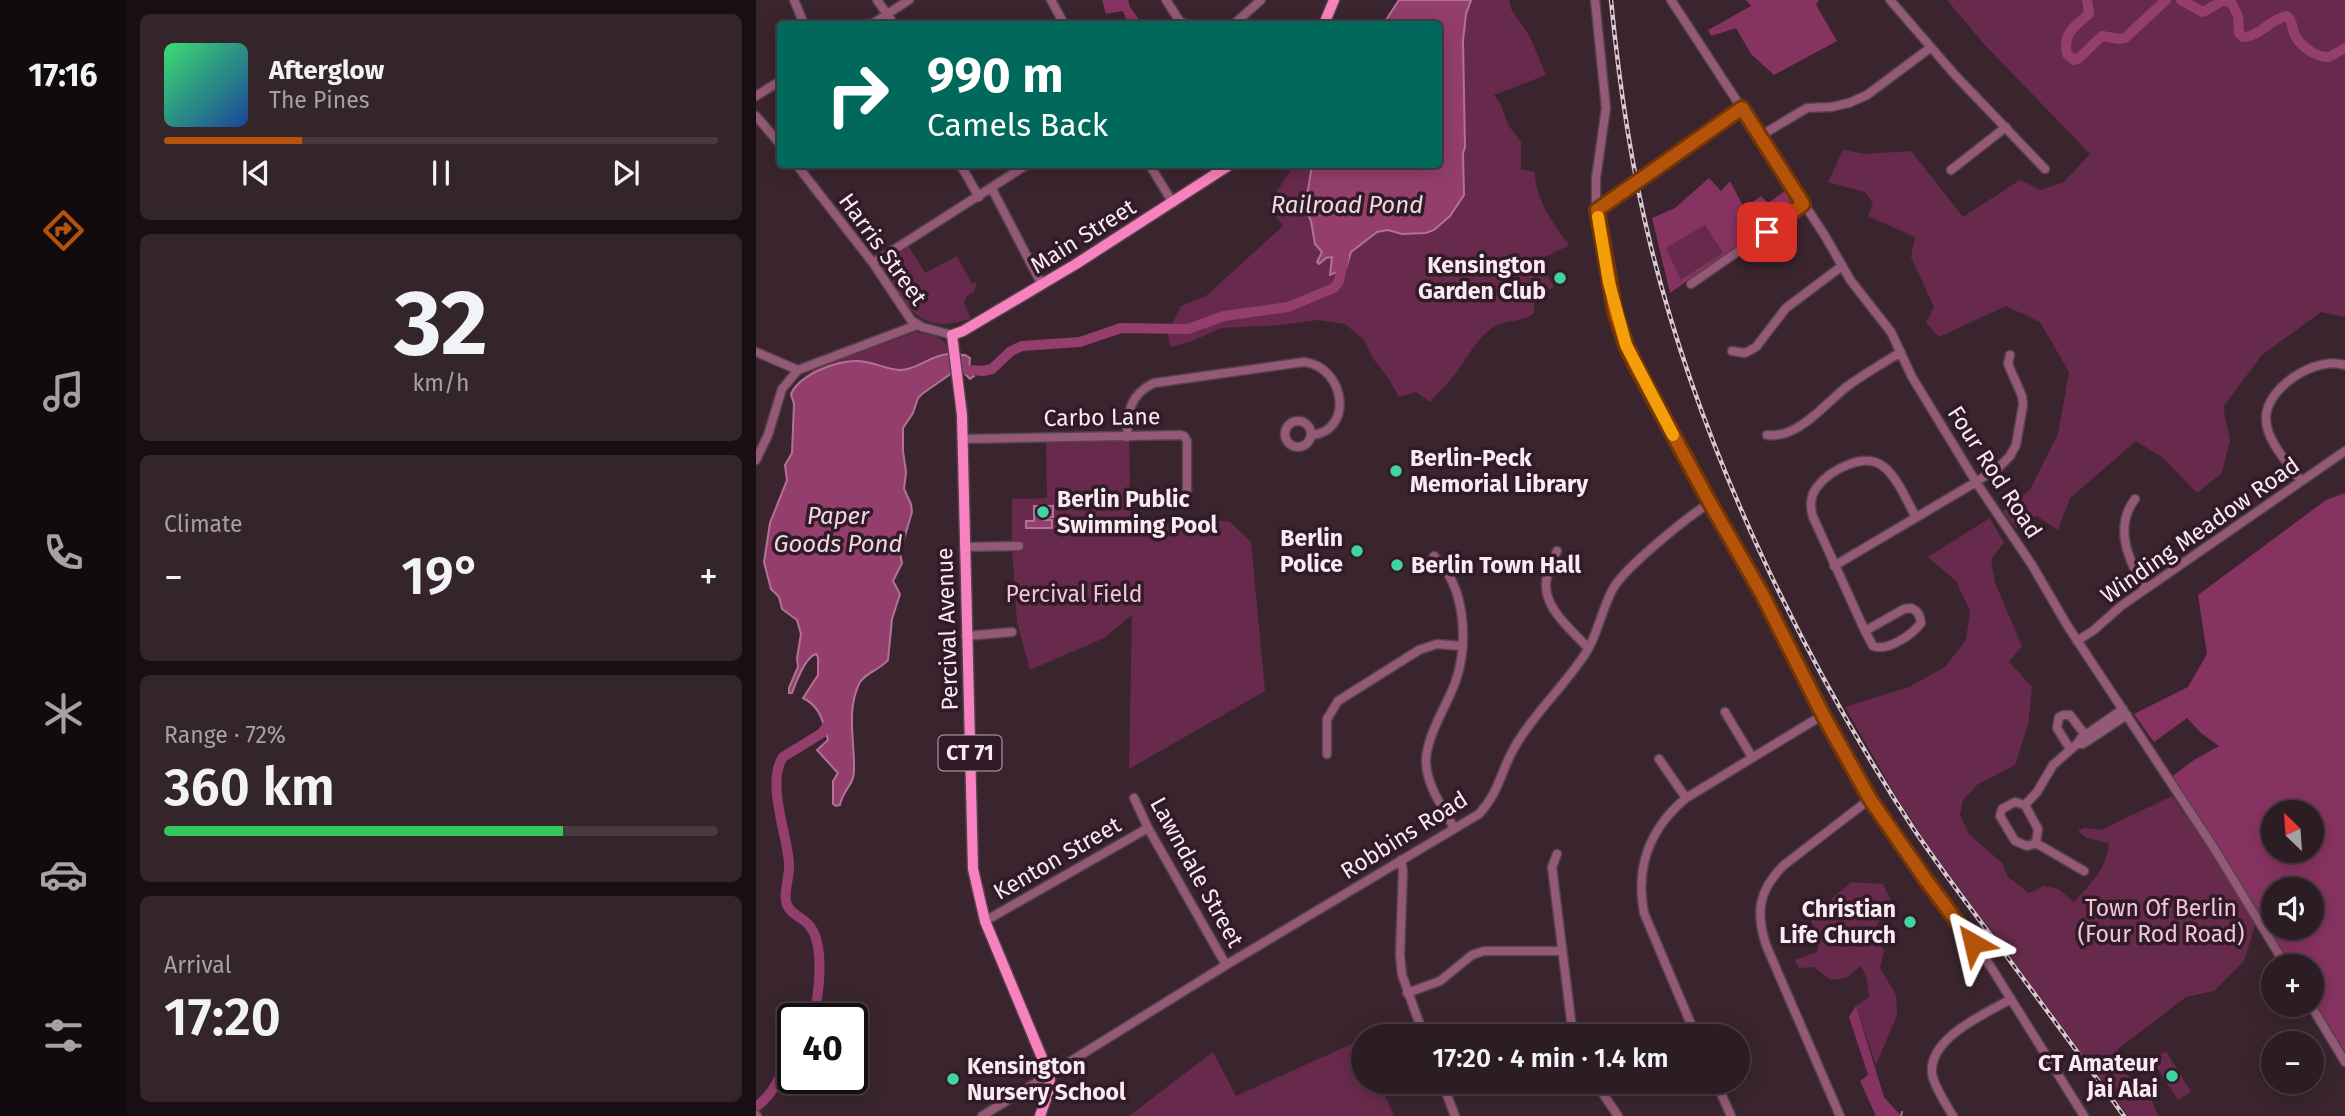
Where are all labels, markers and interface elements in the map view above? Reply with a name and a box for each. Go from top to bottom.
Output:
text: 990 m [927,46,1064,105]
icon: right [812,49,903,140]
text: Afterglow [269,55,384,86]
text: 17:16 [28,56,98,94]
text: The Pines [269,86,370,114]
text: Camels Back [927,106,1108,144]
icon: previous [237,154,275,192]
icon: pause [422,154,460,192]
icon: next [607,154,645,192]
street label: Harris Street [833,188,933,311]
water label: Railroad Pond [1271,191,1423,219]
street label: Main Street [1025,192,1141,279]
pin [1737,202,1797,262]
icon: directions [39,206,88,255]
icon: arrive [1748,213,1786,251]
place label: Kensington Garden Club [1418,251,1546,305]
text: 32 [394,269,488,378]
marker: Kensington Garden Club [1552,270,1568,286]
icon: music [39,367,88,416]
text: km/h [413,369,469,397]
street label: Four Rod Road [1942,401,2048,543]
street label: Carbo Lane [1043,402,1161,432]
place label: Berlin-Peck Memorial Library [1410,444,1589,498]
street label: Winding Meadow Road [2095,451,2305,609]
marker: Berlin-Peck Memorial Library [1388,463,1404,479]
place label: Berlin Public Swimming Pool [1057,485,1218,539]
water label: Paper Goods Pond [773,502,903,558]
marker: Berlin Public Swimming Pool [1035,504,1051,520]
text: Climate [164,510,243,538]
place label: Berlin Police [1280,524,1343,578]
icon: phone [39,528,88,577]
marker: Berlin Police [1349,543,1365,559]
text: 19° [401,545,481,608]
street label: Percival Avenue [930,547,964,711]
place label: Berlin Town Hall [1411,551,1581,579]
text: − [164,554,183,600]
text: + [699,554,718,600]
marker: Berlin Town Hall [1389,557,1405,573]
park label: Percival Field [1006,580,1142,608]
icon: climate [39,689,88,738]
text: Range · 72% [164,721,286,749]
road number: CT 71 [938,736,1002,770]
text: 360 km [164,756,335,819]
street label: Robbins Road [1335,785,1473,885]
street label: Lawndale Street [1144,792,1250,953]
north arrow [2261,800,2324,863]
map controls [2261,800,2324,1094]
street label: Kenton Street [988,810,1126,906]
icon: car [39,850,88,899]
button: sound [2261,877,2324,940]
park label: Town Of Berlin (Four Rod Road) [2077,894,2245,948]
place label: Christian Life Church [1779,895,1896,949]
position arrow [1936,906,2010,980]
marker: Christian Life Church [1902,914,1918,930]
text: Arrival [164,951,231,979]
button: + [2261,954,2324,1017]
text: 17:20 [164,986,281,1049]
speed limit sign: 40 [777,1003,868,1094]
icon: filters [39,1011,88,1060]
button: − [2261,1031,2324,1094]
text: 17:20 · 4 min · 1.4 km [1432,1043,1669,1074]
place label: CT Amateur Jai Alai [2038,1049,2159,1103]
place label: Kensington Nursery School [967,1052,1126,1106]
marker: CT Amateur Jai Alai [2164,1068,2180,1084]
marker: Kensington Nursery School [945,1071,961,1087]

